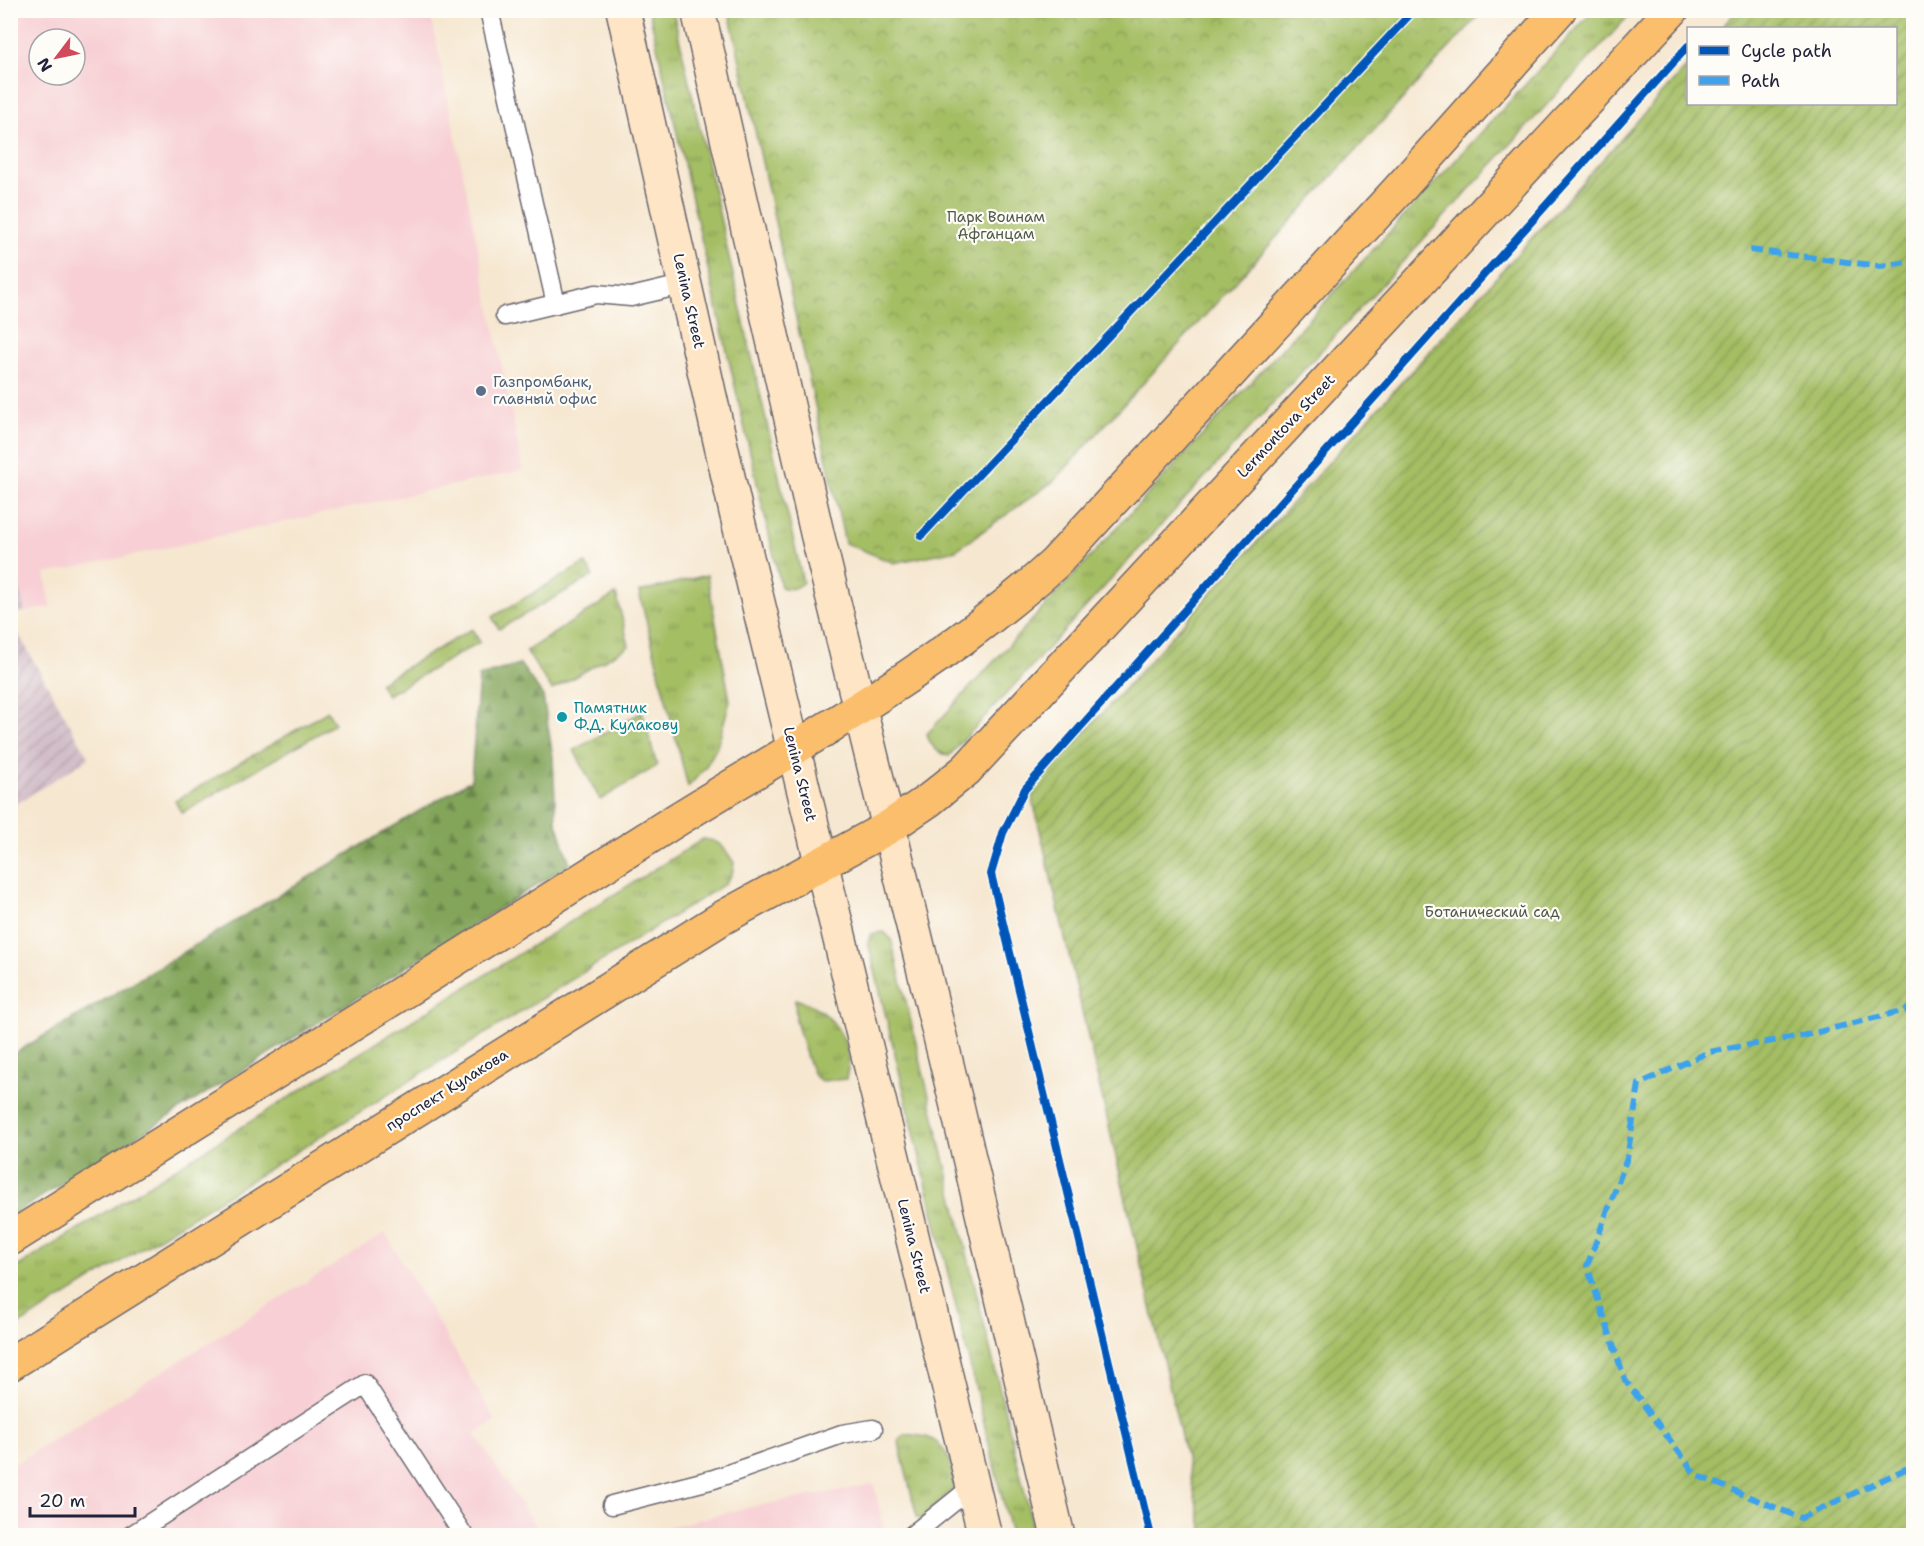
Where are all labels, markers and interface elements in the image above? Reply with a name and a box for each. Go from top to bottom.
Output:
north arrow [27,27,87,87]
legend [1687,27,1897,105]
text: Cycle path [1741,39,1832,63]
text: N [32,54,57,76]
text: Path [1741,69,1780,93]
park label: Парк Воинам Афганцам [947,207,1045,244]
street label: Lenina Street [668,251,710,351]
street label: Lermontova Street [1233,370,1339,482]
place label: Газпромбанк, главный офис [493,372,597,409]
marker: Газпромбанк, главный офис [474,384,488,398]
place label: Памятник Ф.Д. Кулакову [574,698,678,735]
marker: Памятник Ф.Д. Кулакову [555,710,569,724]
street label: Lenina Street [779,725,821,823]
park label: Ботанический сад [1424,902,1560,922]
street label: проспект Кулакова [382,1044,512,1136]
street label: Lenina Street [893,1197,935,1295]
scale bar [30,1480,135,1518]
text: 20 m [39,1489,85,1513]

